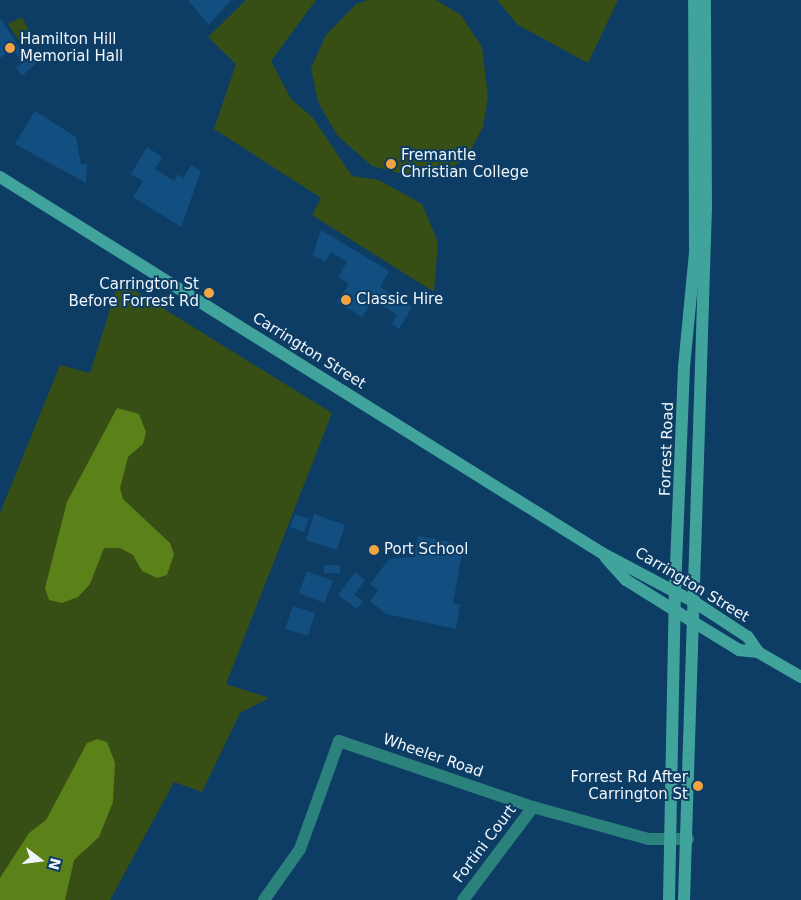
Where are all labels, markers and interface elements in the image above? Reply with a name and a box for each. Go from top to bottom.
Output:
place label: Hamilton Hill Memorial Hall [20,30,123,65]
marker: Hamilton Hill Memorial Hall [4,42,16,54]
place label: Fremantle Christian College [401,146,529,181]
marker: Fremantle Christian College [385,158,397,170]
place label: Carrington St Before Forrest Rd [69,275,199,310]
marker: Carrington St Before Forrest Rd [203,287,215,299]
place label: Classic Hire [356,291,443,309]
marker: Classic Hire [340,294,352,306]
street label: Carrington Street [249,309,369,393]
street label: Forrest Road [656,402,678,496]
place label: Port School [384,541,468,559]
marker: Port School [368,544,380,556]
street label: Carrington Street [632,544,752,626]
street label: Wheeler Road [381,730,485,782]
place label: Forrest Rd After Carrington St [571,768,688,803]
marker: Forrest Rd After Carrington St [692,780,704,792]
street label: Fortini Court [450,801,520,887]
north arrow [15,835,65,885]
text: N [45,856,64,872]

